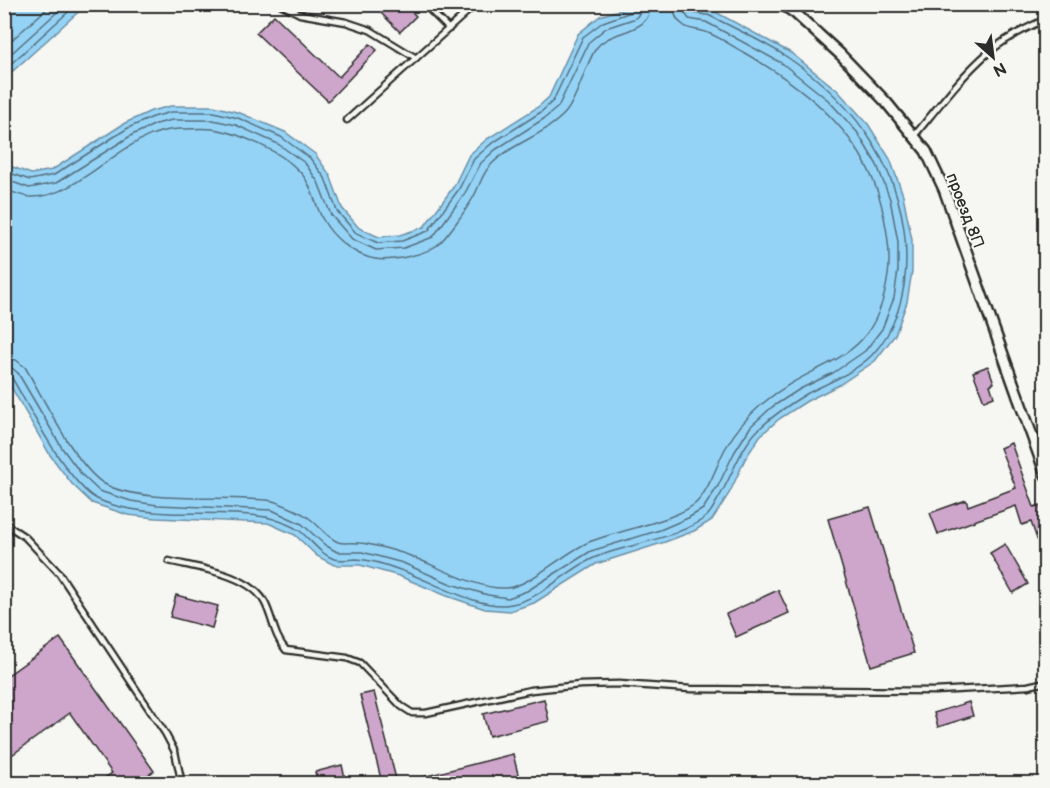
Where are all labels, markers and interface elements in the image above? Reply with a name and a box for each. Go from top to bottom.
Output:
north arrow [963,27,1023,87]
text: N [990,58,1009,80]
street label: проезд 8П [942,170,988,251]

